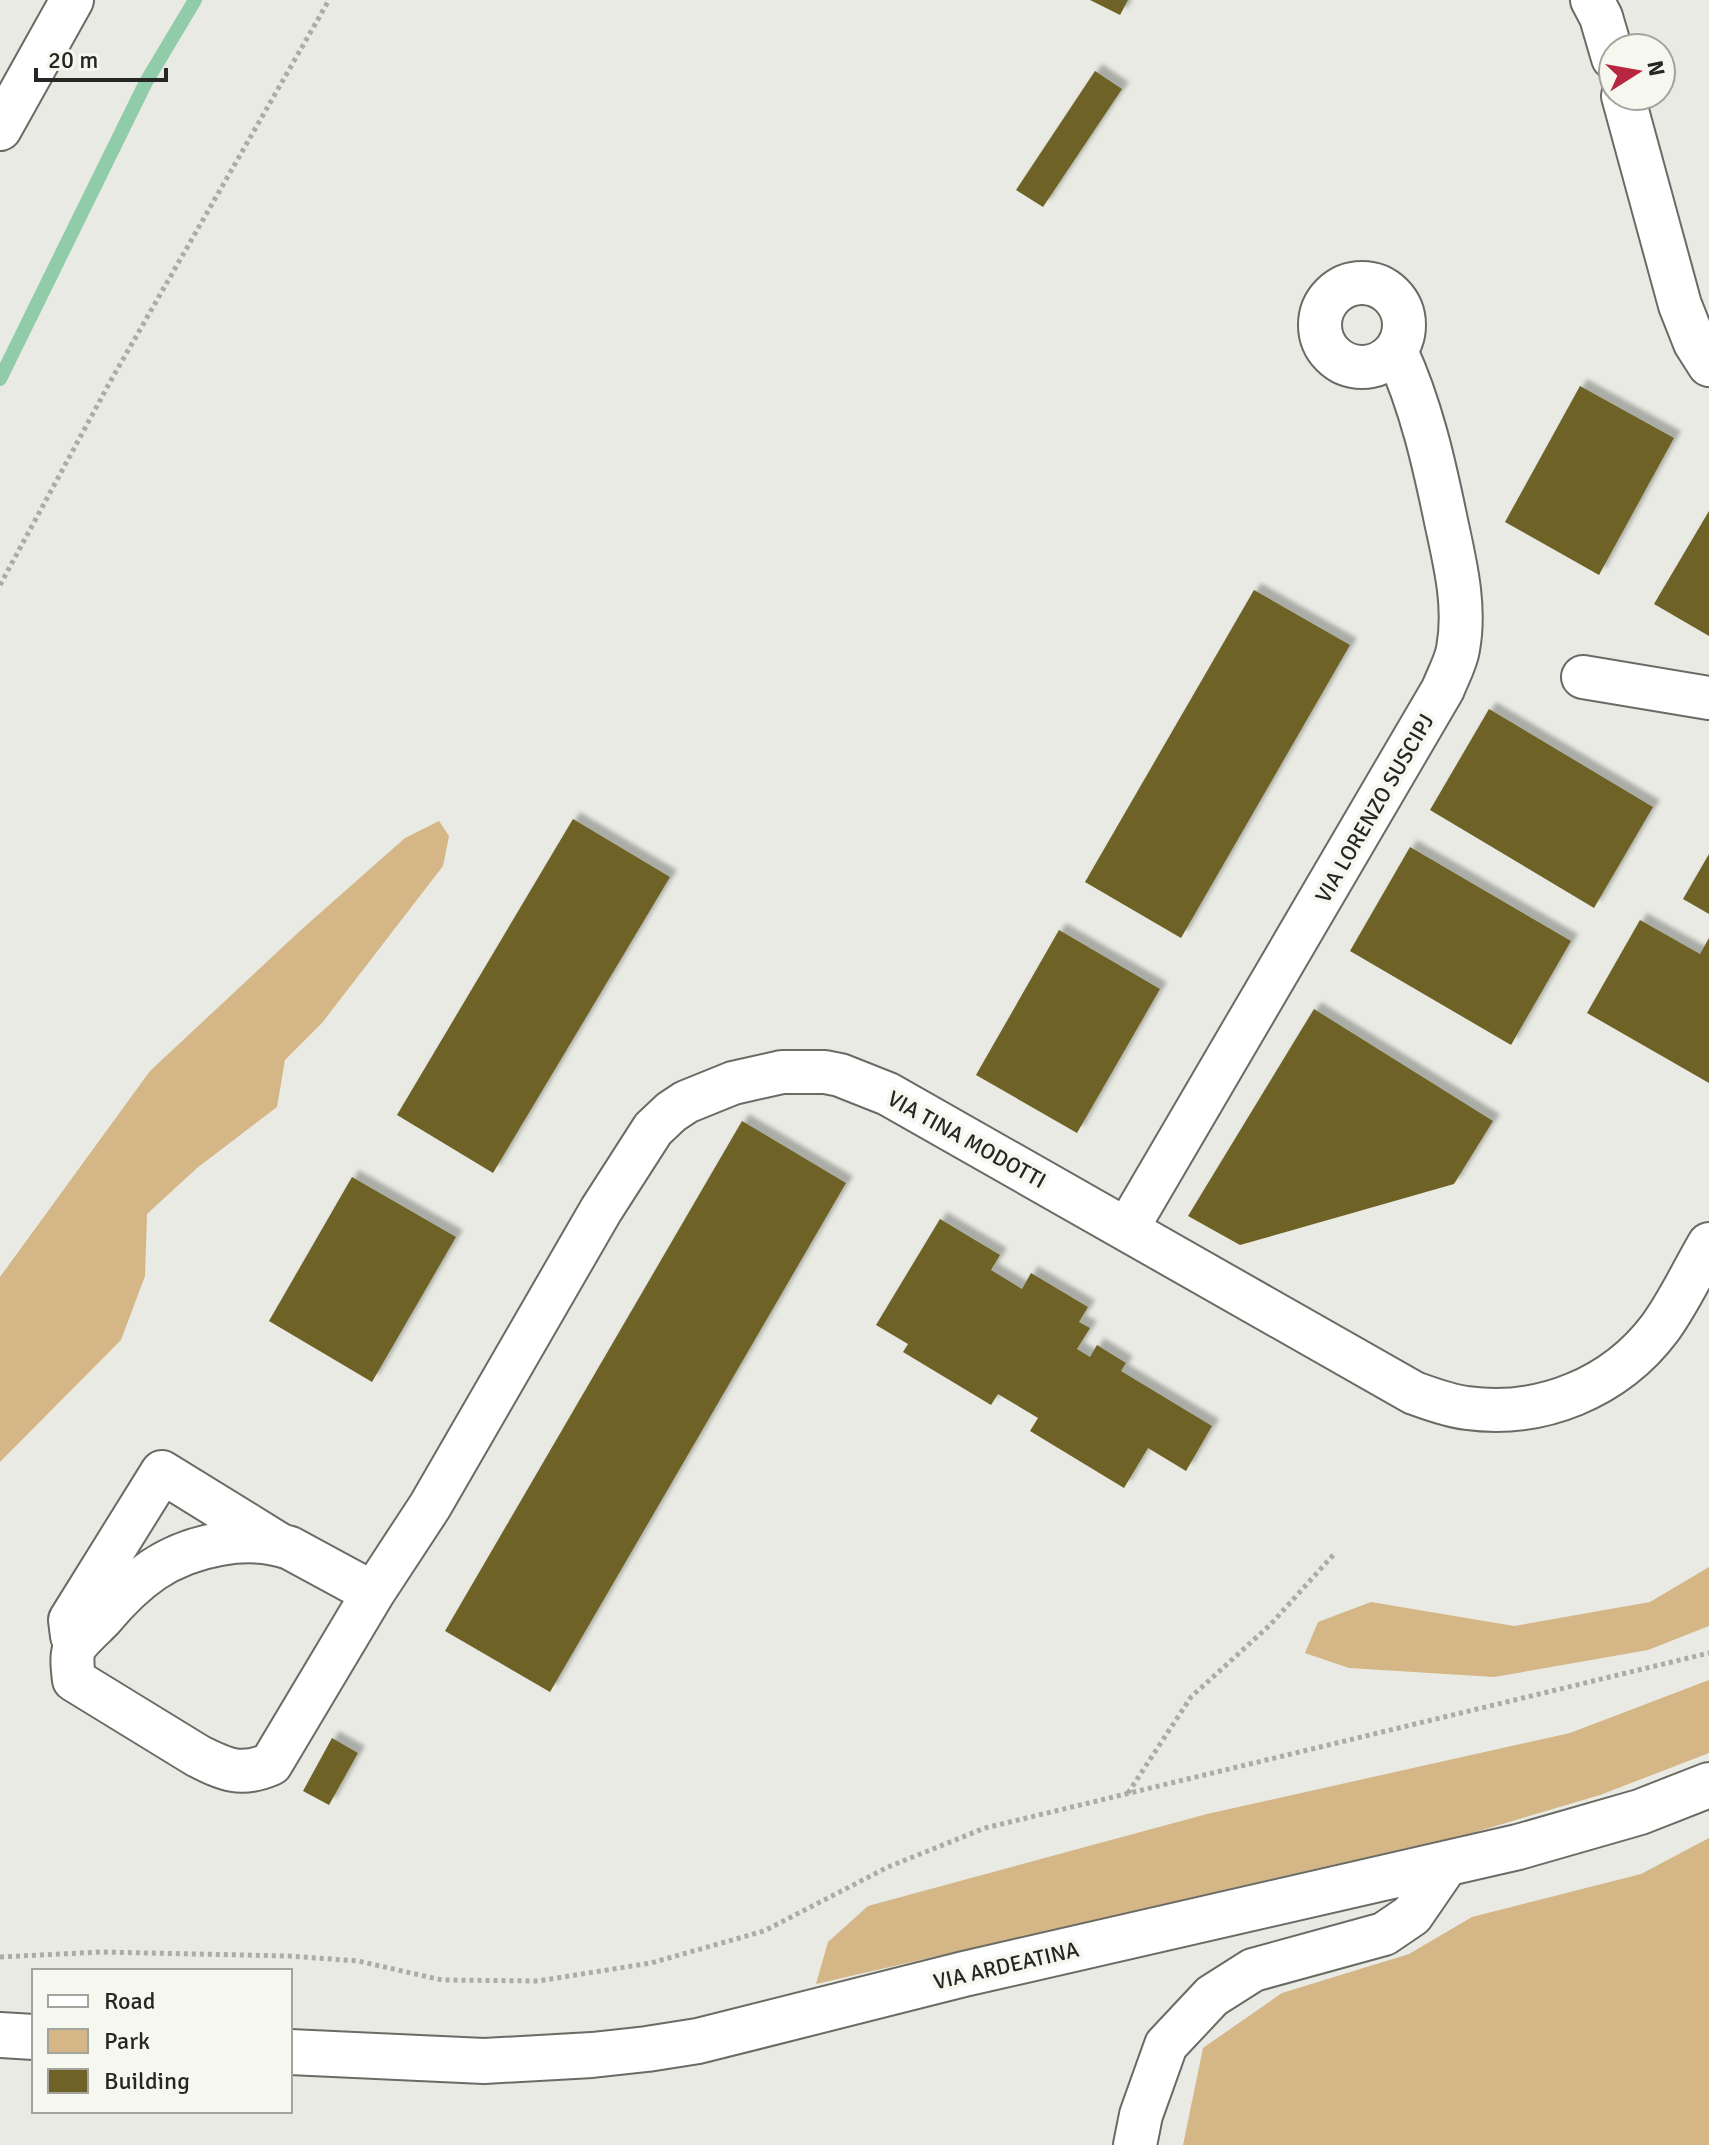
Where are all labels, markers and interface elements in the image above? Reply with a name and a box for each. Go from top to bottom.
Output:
scale bar [36,32,166,82]
north arrow [1597,32,1677,112]
text: 20 m [48,45,98,75]
text: N [1641,58,1671,78]
street label: VIA LORENZO SUSCIPJ [1309,709,1440,908]
street label: VIA TINA MODOTTI [883,1085,1051,1194]
street label: VIA ARDEATINA [931,1935,1082,1995]
legend [32,1969,292,2113]
text: Road [104,1986,155,2016]
text: Park [104,2026,150,2056]
text: Building [104,2066,190,2096]

